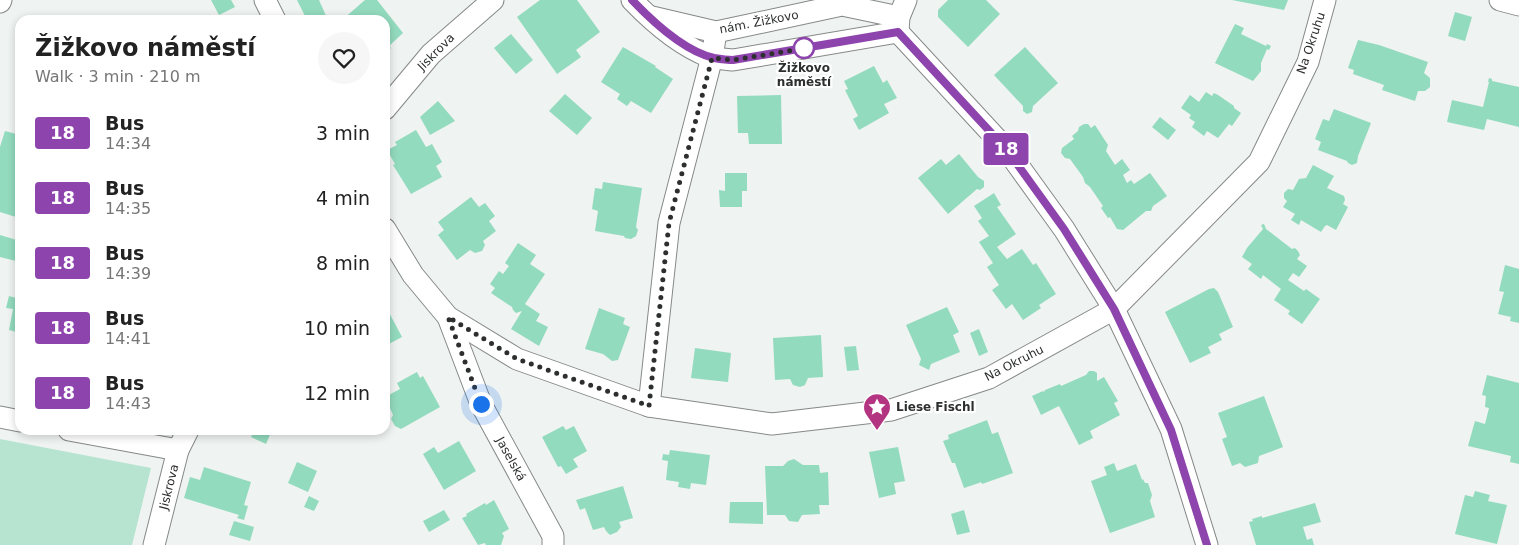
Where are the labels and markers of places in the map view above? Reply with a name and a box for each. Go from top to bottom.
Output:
marker: Žižkovo náměstí [793,37,815,59]
place label: Žižkovo náměstí [777,60,832,89]
place icon: Liese Fischl [862,392,892,431]
place label: Liese Fischl [896,400,975,414]

